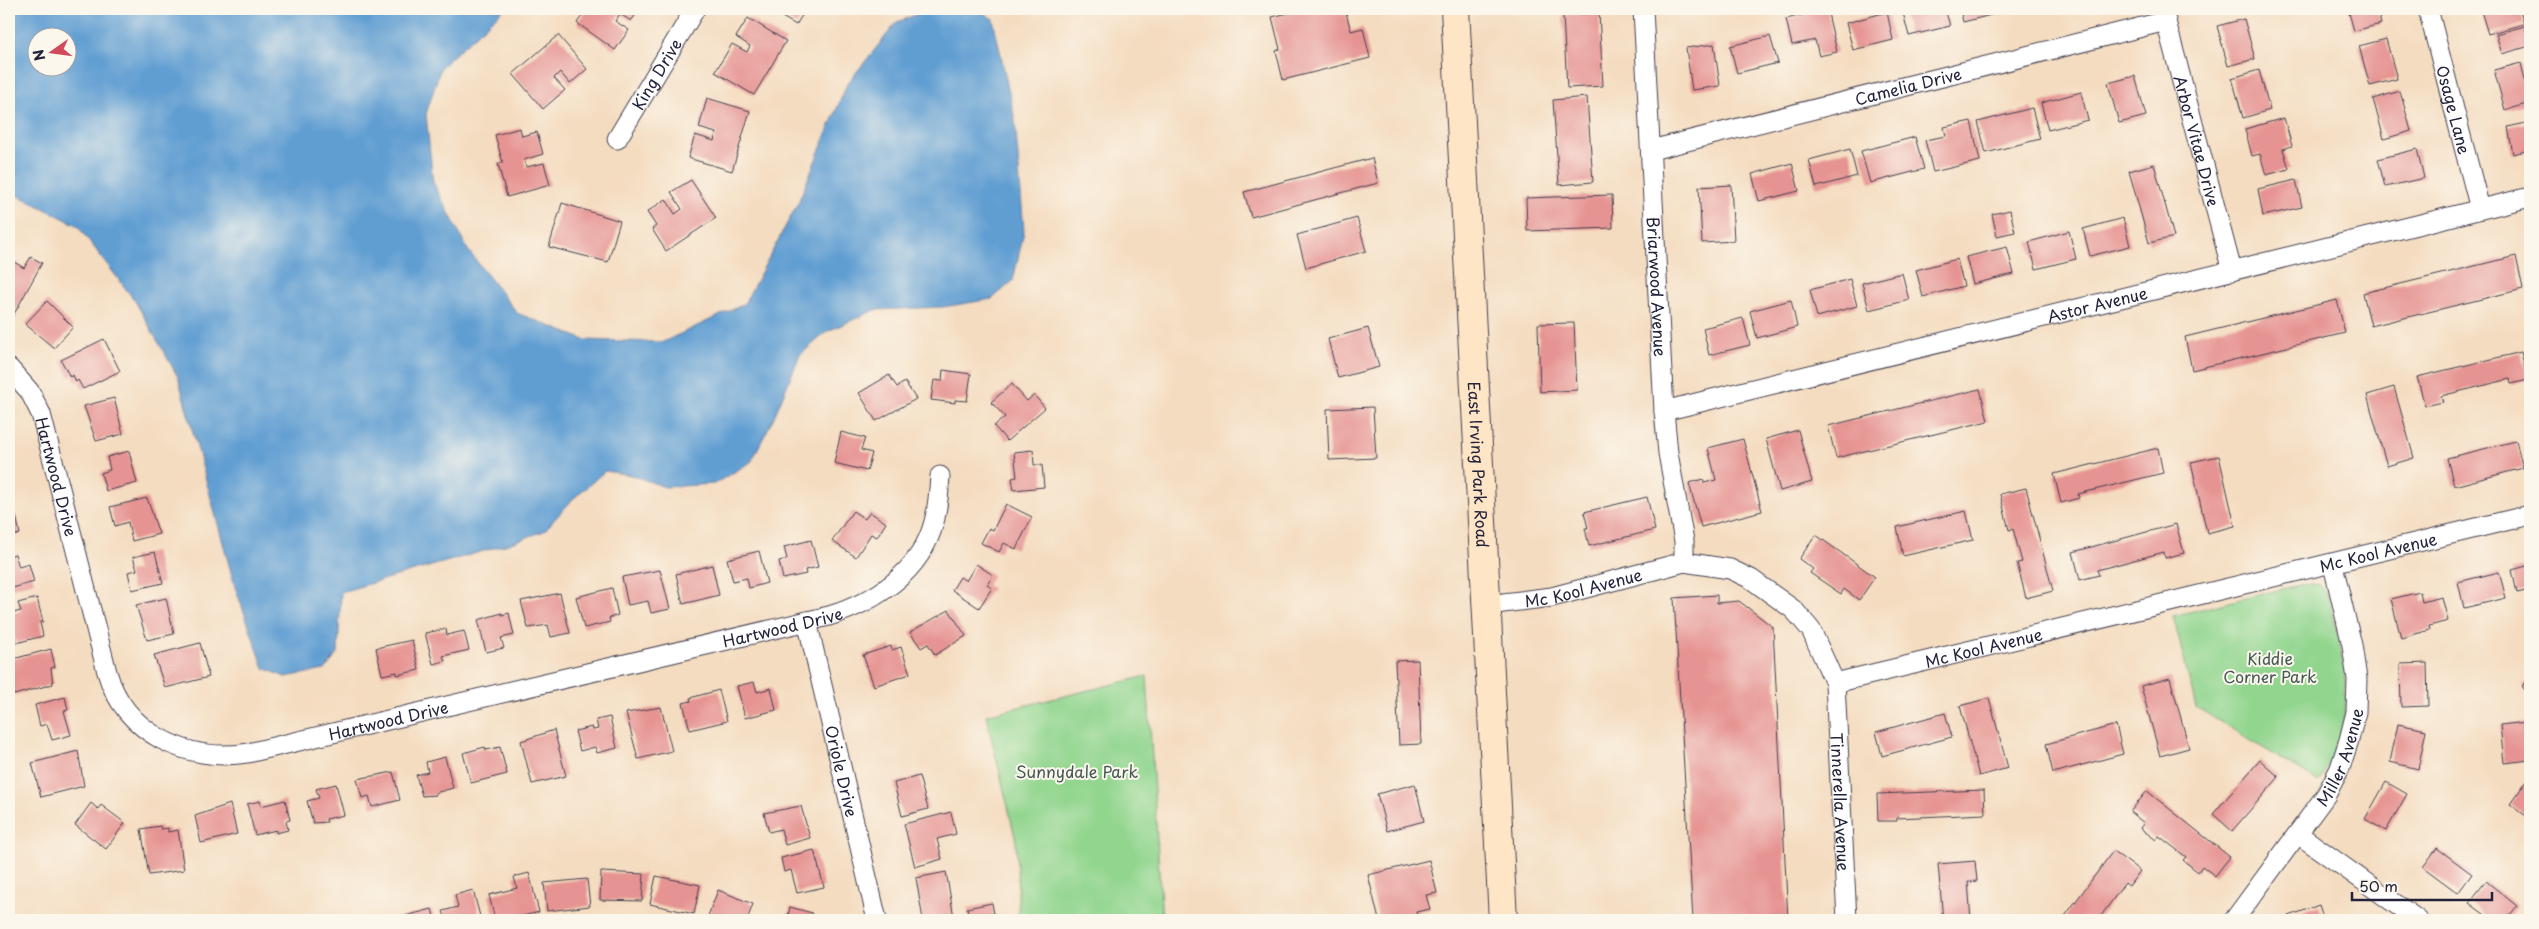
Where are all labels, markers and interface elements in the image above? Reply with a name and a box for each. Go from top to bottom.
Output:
north arrow [28,28,78,78]
street label: King Drive [625,34,687,114]
text: N [27,47,50,63]
street label: Camelia Drive [1852,61,1964,111]
street label: Osage Lane [2431,63,2477,157]
street label: Arbor Vitae Drive [2169,72,2226,209]
street label: Briarwood Avenue [1642,216,1673,357]
street label: Astor Avenue [2044,280,2150,328]
street label: East Irving Park Road [1463,381,1495,548]
street label: Hartwood Drive [30,414,84,539]
street label: Mc Kool Avenue [2317,526,2440,577]
street label: Mc Kool Avenue [1523,562,1645,612]
street label: Hartwood Drive [720,600,846,653]
street label: Mc Kool Avenue [1922,621,2045,673]
park label: Kiddie Corner Park [2223,646,2317,688]
street label: Hartwood Drive [326,694,451,746]
street label: Miller Avenue [2310,705,2369,811]
street label: Oriole Drive [820,723,864,819]
street label: Tinnerella Avenue [1826,732,1857,872]
park label: Sunnydale Park [1016,759,1138,783]
scale bar [2352,869,2492,901]
text: 50 m [2359,874,2398,897]

